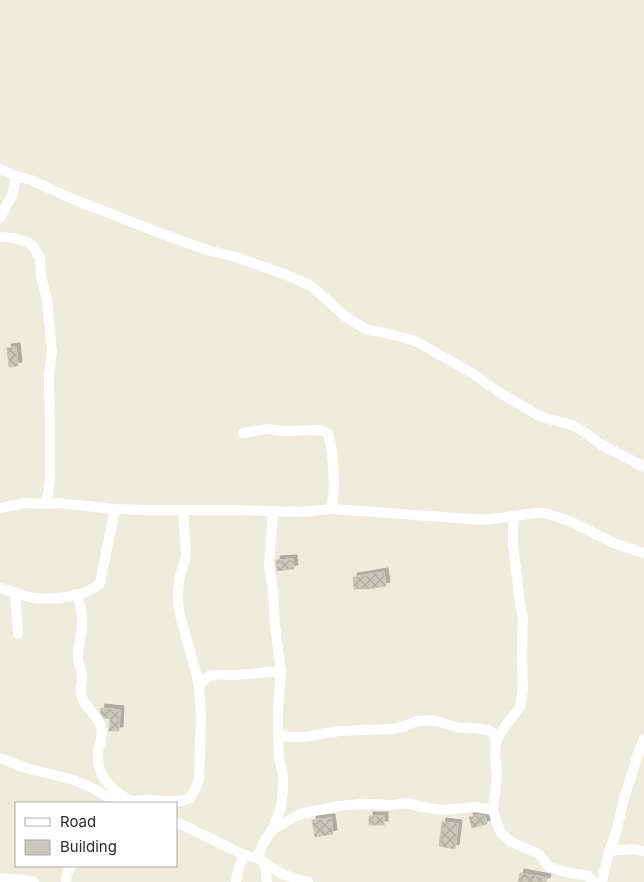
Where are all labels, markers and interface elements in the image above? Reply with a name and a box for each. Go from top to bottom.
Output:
legend [15,802,178,867]
text: Road [60,812,96,831]
text: Building [60,837,117,856]

